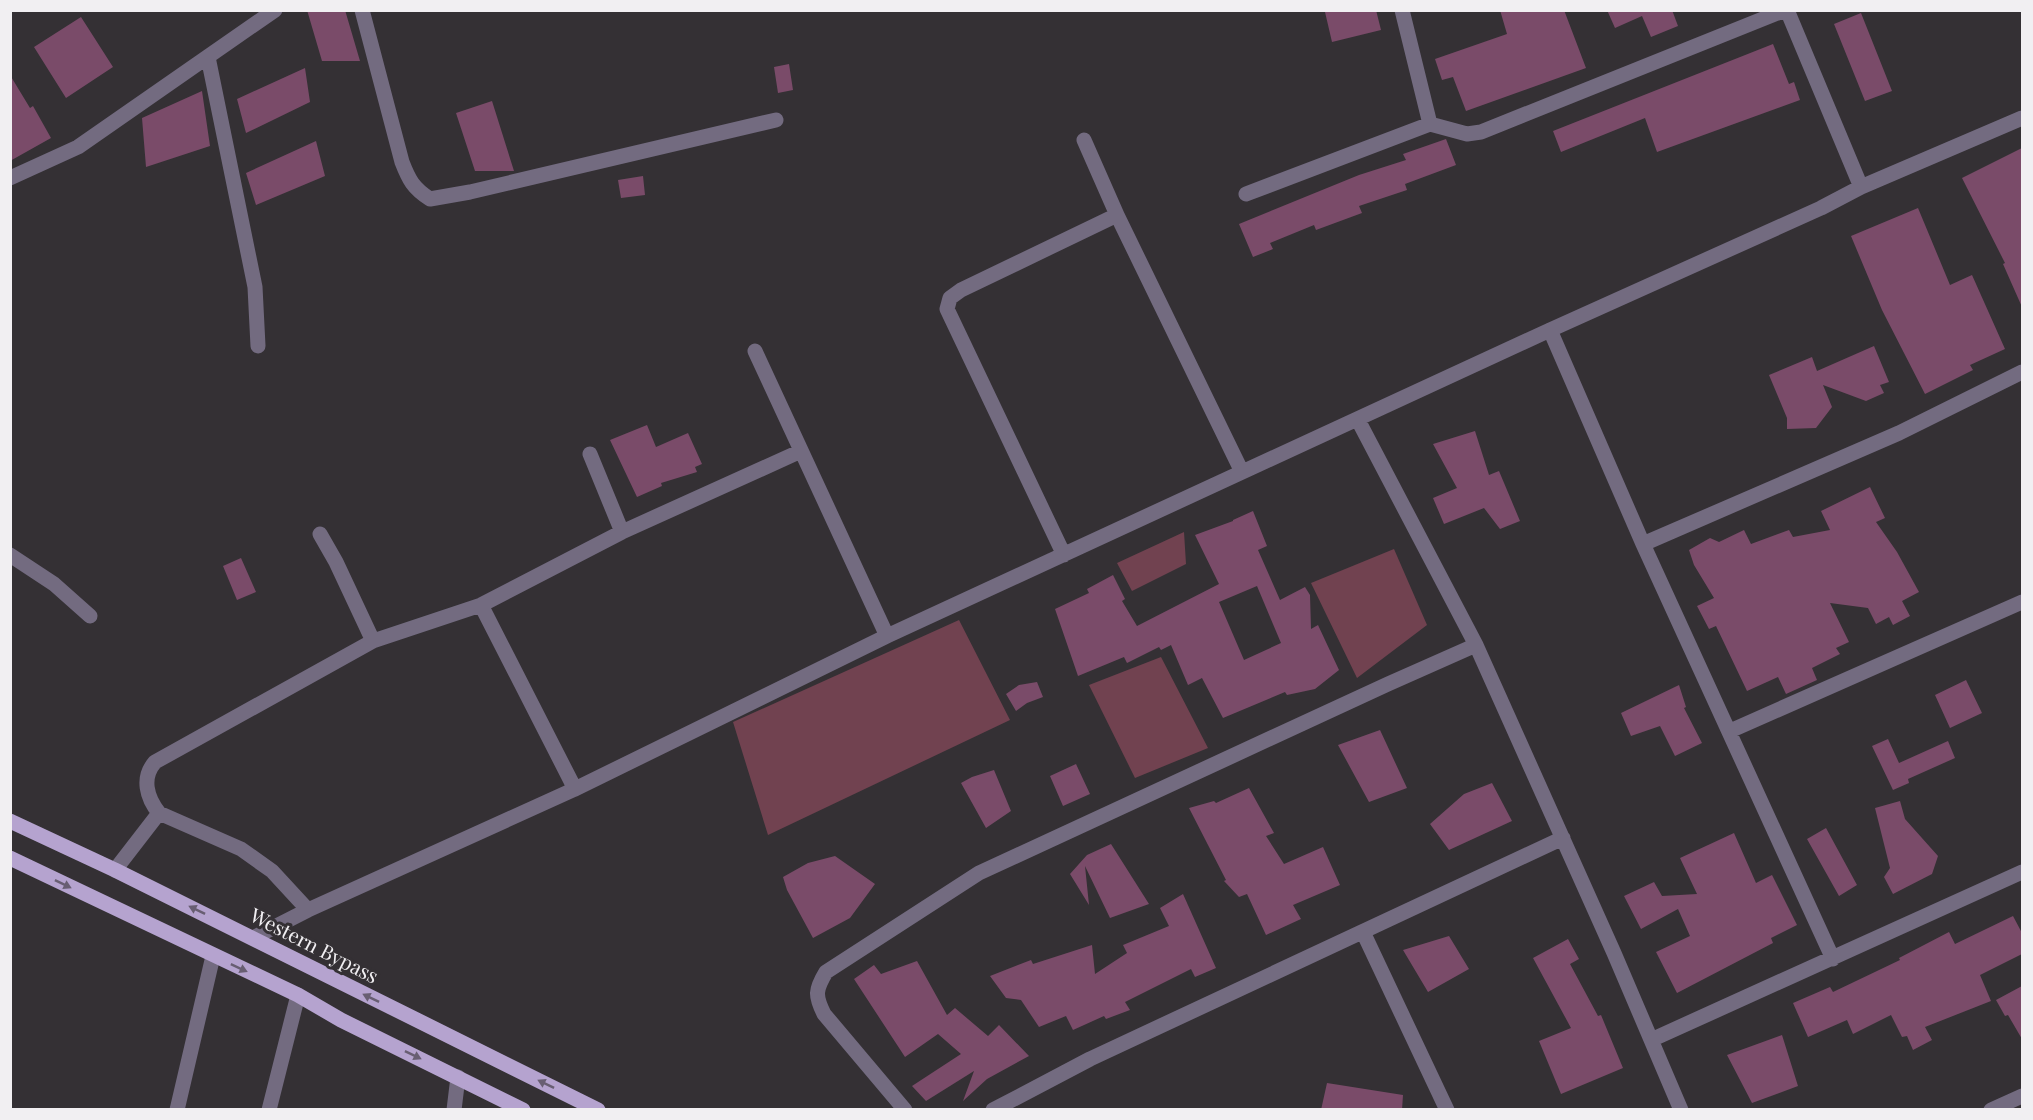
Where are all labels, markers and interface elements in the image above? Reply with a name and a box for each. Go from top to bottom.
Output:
one-way arrow [55,879,72,888]
street label: Western Bypass [245,900,383,989]
one-way arrow [188,906,205,915]
one-way arrow [231,963,249,973]
one-way arrow [362,993,380,1003]
one-way arrow [405,1051,422,1060]
one-way arrow [537,1079,555,1089]

